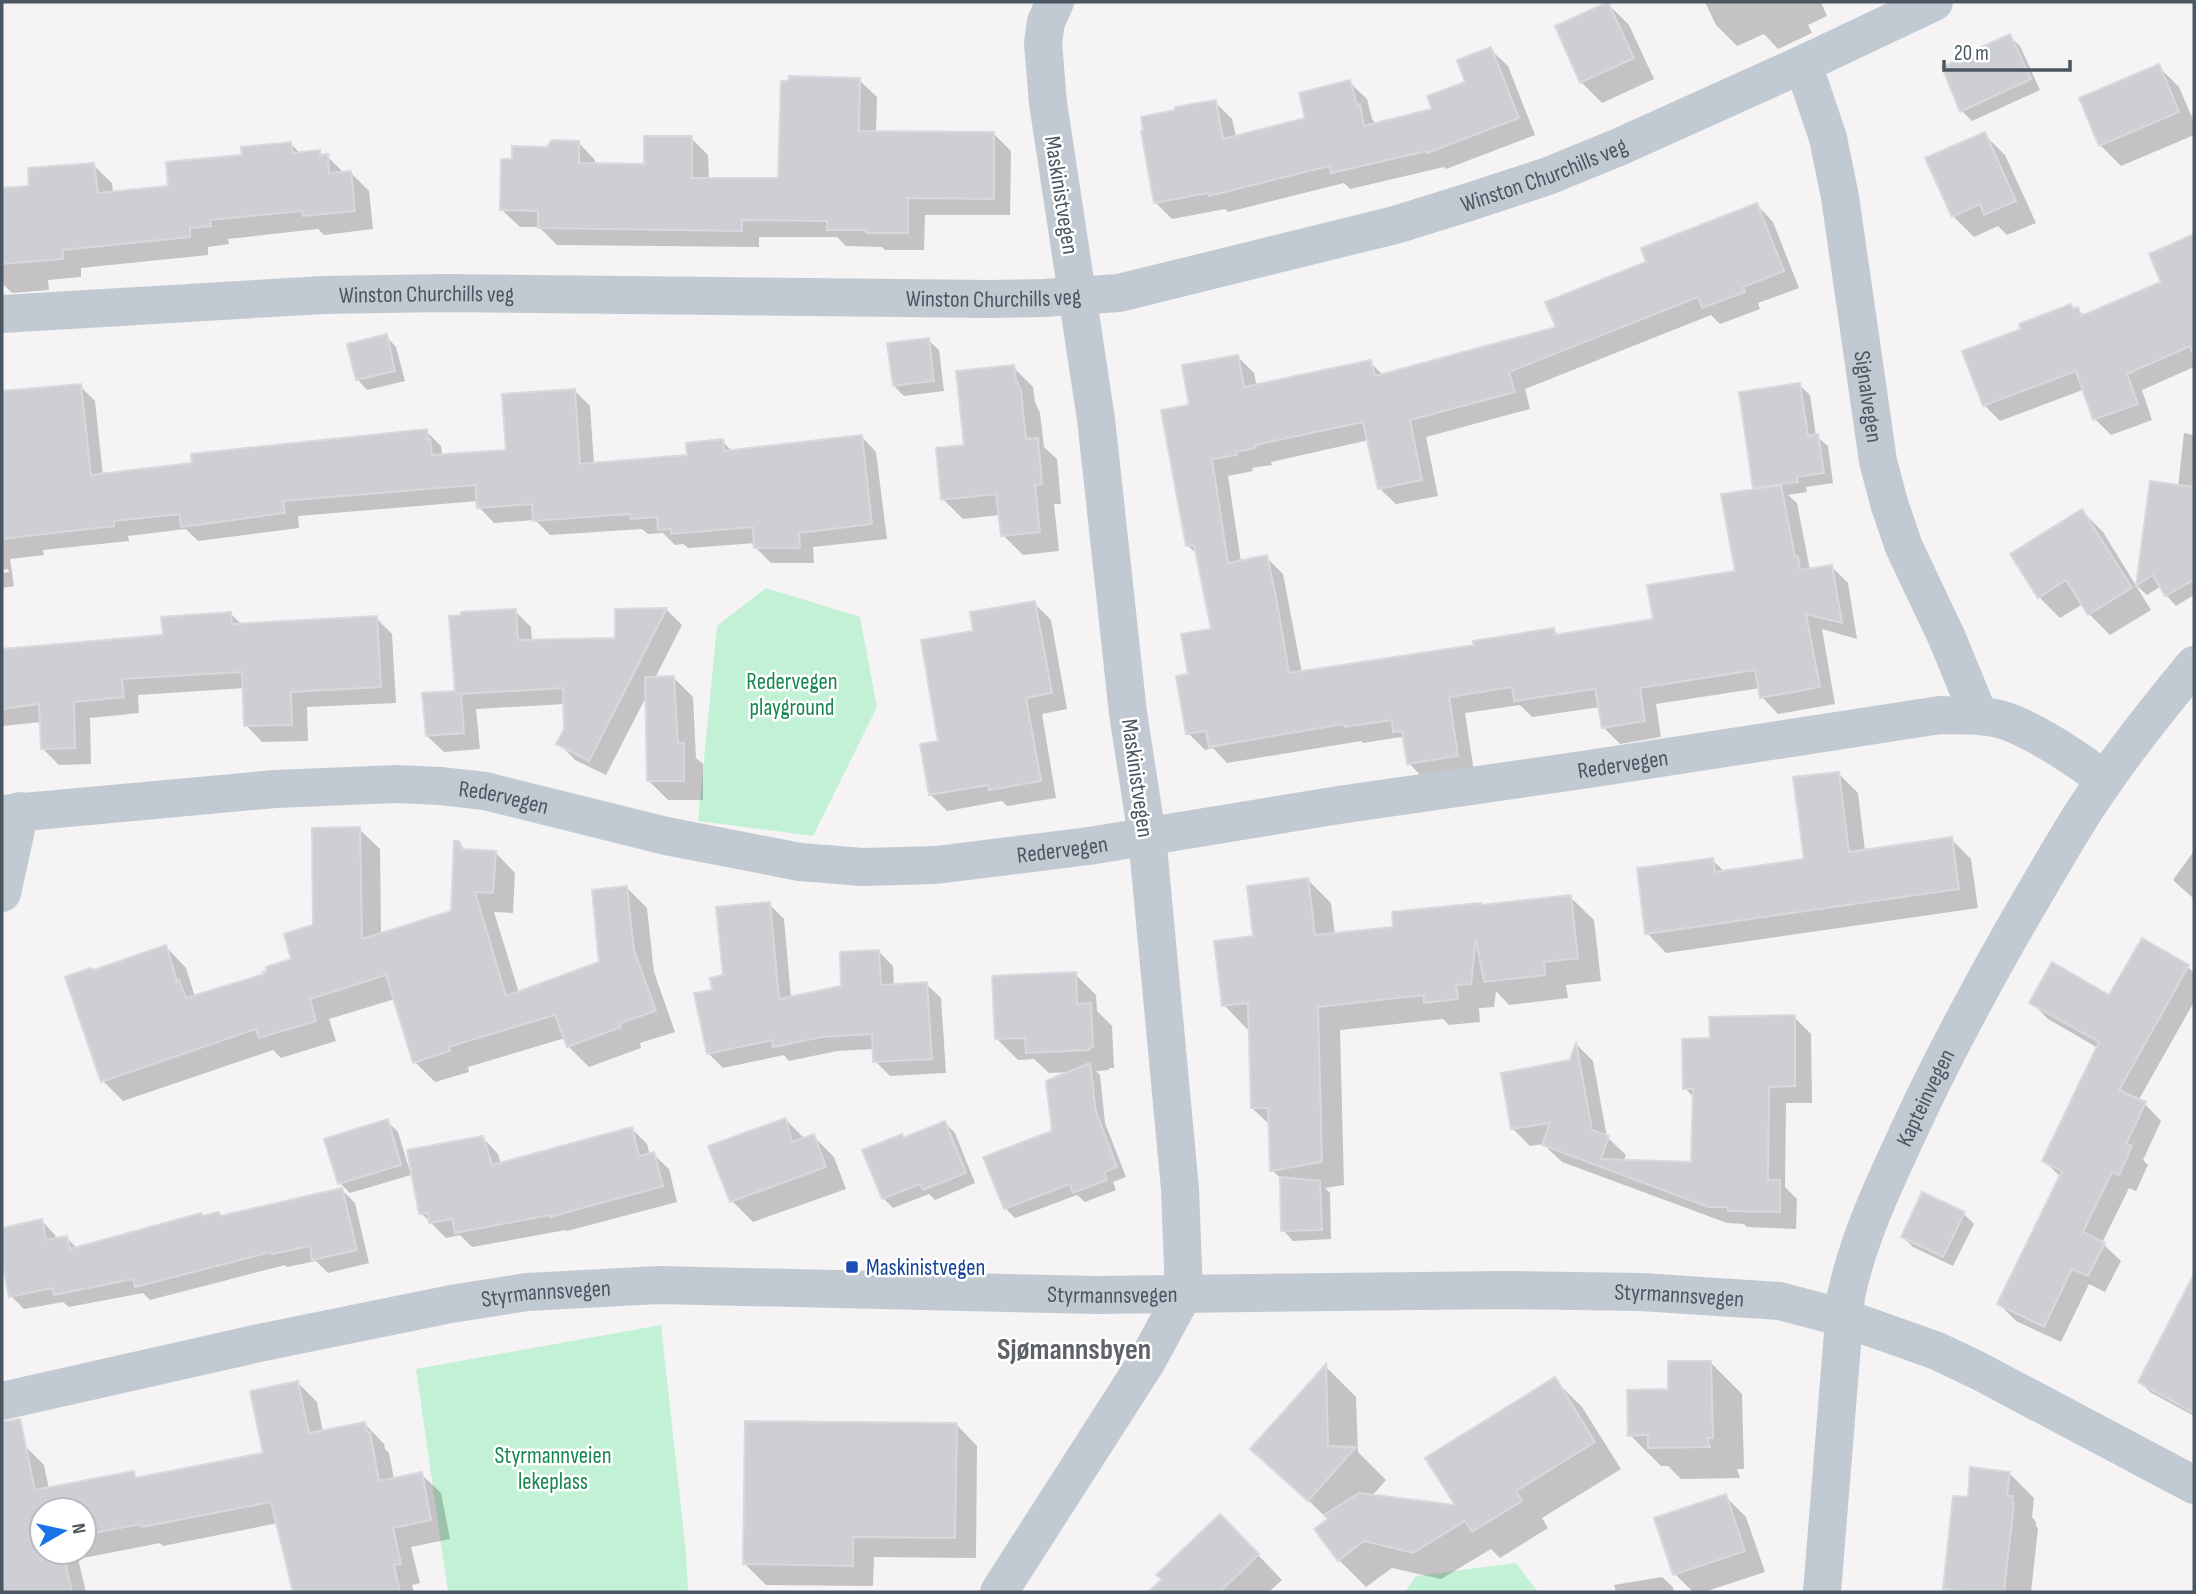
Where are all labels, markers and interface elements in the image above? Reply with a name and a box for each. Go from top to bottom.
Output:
scale bar [1944,28,2070,72]
text: 20 m [1954,41,1989,66]
street label: Winston Churchills veg [1457,132,1632,219]
street label: Maskinistvegen [1038,134,1084,256]
street label: Winston Churchills veg [339,280,514,310]
street label: Winston Churchills veg [906,283,1082,314]
street label: Signalvegen [1847,349,1888,445]
park label: Redervegen playground [746,668,838,722]
street label: Maskinistvegen [1115,717,1159,839]
street label: Redervegen [1576,744,1670,786]
street label: Redervegen [457,775,551,821]
street label: Redervegen [1015,830,1110,870]
street label: Kapteinvegen [1890,1044,1961,1151]
place label: Maskinistvegen [866,1254,985,1282]
marker: Maskinistvegen [844,1259,860,1275]
street label: Styrmannsvegen [479,1275,611,1314]
street label: Styrmannsvegen [1614,1279,1745,1314]
street label: Styrmannsvegen [1047,1281,1178,1310]
district label: Sjømannsbyen [997,1332,1151,1368]
park label: Styrmannveien lekeplass [495,1442,611,1496]
north arrow [28,1496,98,1566]
text: N [66,1522,90,1535]

